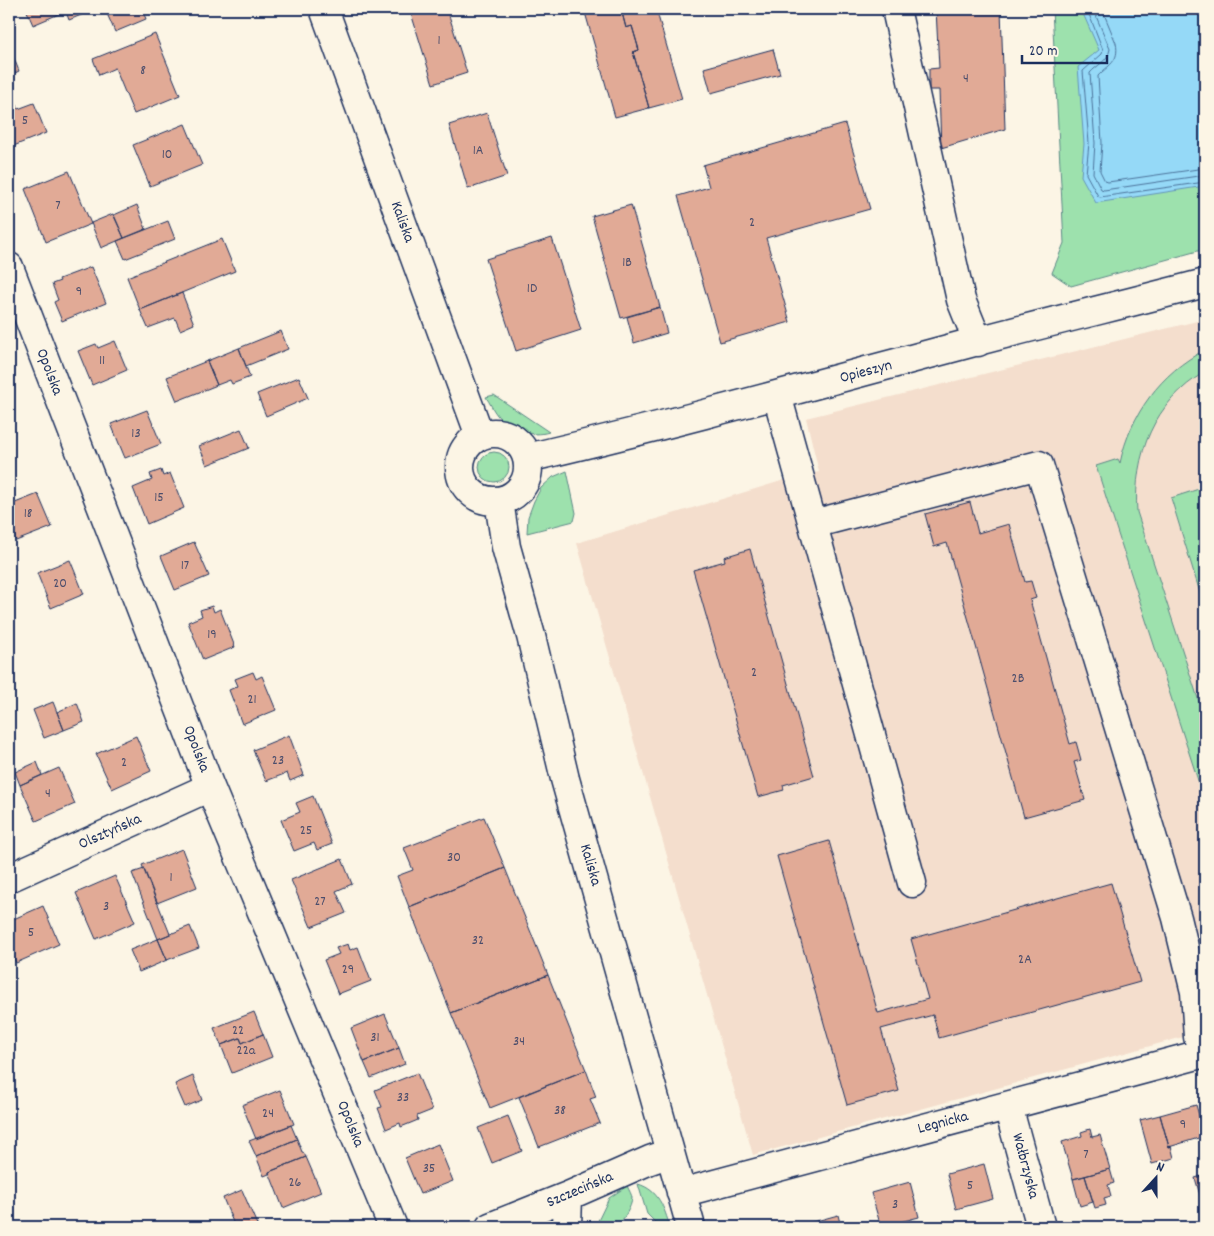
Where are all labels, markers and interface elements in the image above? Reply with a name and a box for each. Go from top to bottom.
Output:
house number: 1 [437,31,441,51]
scale bar [1022,32,1106,64]
text: 20 m [1029,41,1057,63]
house number: 8 [140,61,146,81]
house number: 4 [963,69,969,89]
house number: 5 [22,111,28,131]
house number: 1A [473,141,484,161]
house number: 10 [162,145,172,165]
house number: 7 [55,196,61,216]
street label: Kaliska [384,198,420,246]
house number: 2 [749,213,755,233]
house number: 1B [622,253,632,273]
house number: 1D [527,279,537,299]
house number: 9 [76,282,82,302]
street label: Opolska [30,345,69,399]
house number: 11 [99,351,105,371]
street label: Opieszyn [837,354,895,390]
house number: 13 [131,424,141,444]
house number: 15 [154,488,164,508]
house number: 18 [24,504,33,524]
house number: 17 [181,556,189,576]
house number: 20 [53,574,67,594]
house number: 19 [207,625,217,645]
house number: 2 [751,663,757,683]
house number: 2B [1012,669,1025,689]
house number: 21 [247,690,257,710]
street label: Opolska [177,722,216,776]
house number: 23 [272,751,284,771]
house number: 2 [121,753,127,773]
house number: 4 [45,784,51,804]
street label: Olsztyńska [75,808,145,856]
house number: 25 [300,821,312,841]
street label: Kaliska [573,841,607,889]
house number: 30 [447,848,461,868]
house number: 1 [169,868,173,888]
house number: 27 [314,892,326,912]
house number: 3 [103,897,109,917]
house number: 5 [28,923,34,943]
house number: 32 [472,931,484,951]
house number: 2A [1018,950,1032,970]
house number: 29 [342,960,354,980]
house number: 22 [232,1021,244,1041]
house number: 31 [370,1028,380,1048]
house number: 34 [513,1032,525,1052]
house number: 22a [237,1041,256,1061]
house number: 33 [397,1088,409,1108]
street label: Opolska [330,1097,370,1151]
house number: 38 [554,1101,566,1121]
house number: 24 [262,1104,274,1124]
street label: Legnicka [915,1105,971,1141]
house number: 9 [1180,1115,1186,1135]
street label: Wałbrzyska [1005,1131,1045,1202]
house number: 7 [1083,1145,1089,1165]
north arrow [1132,1154,1182,1204]
text: N [1153,1157,1167,1178]
house number: 35 [423,1159,435,1179]
street label: Szczecińska [543,1165,617,1214]
house number: 26 [289,1173,302,1193]
house number: 5 [967,1176,973,1196]
house number: 3 [892,1195,898,1215]

